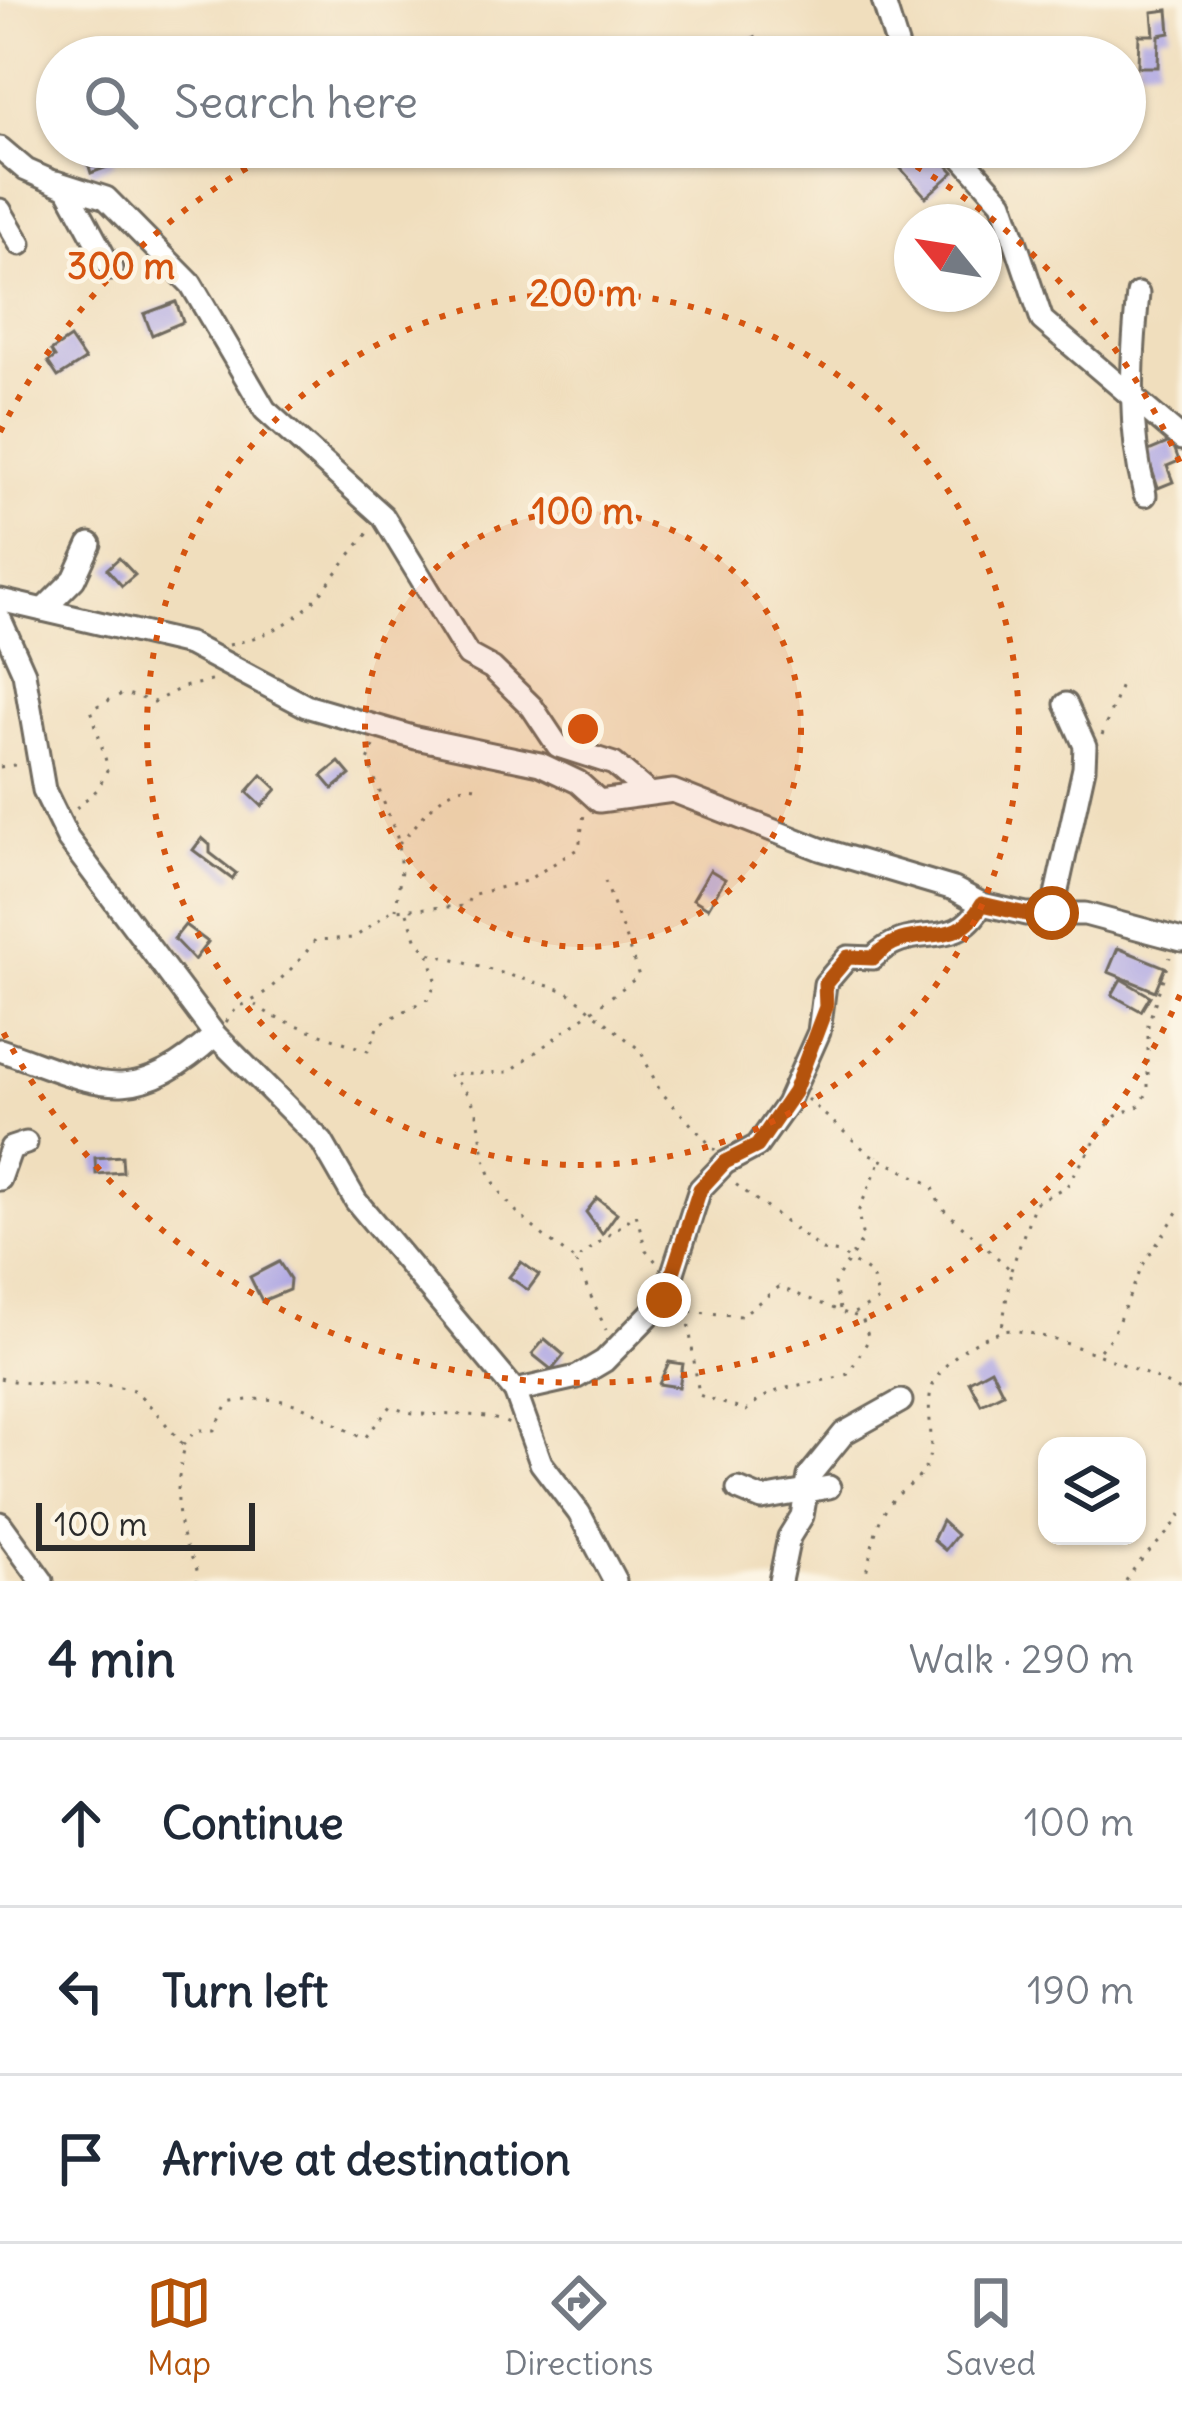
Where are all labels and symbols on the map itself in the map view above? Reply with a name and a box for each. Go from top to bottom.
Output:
north arrow [894,204,1002,312]
text: 300 m [67,244,175,289]
text: 200 m [529,271,637,316]
text: 100 m [532,489,634,534]
centre of rings [562,708,604,750]
route start [1025,886,1079,940]
route end [637,1273,691,1327]
scale bar [36,1497,255,1550]

